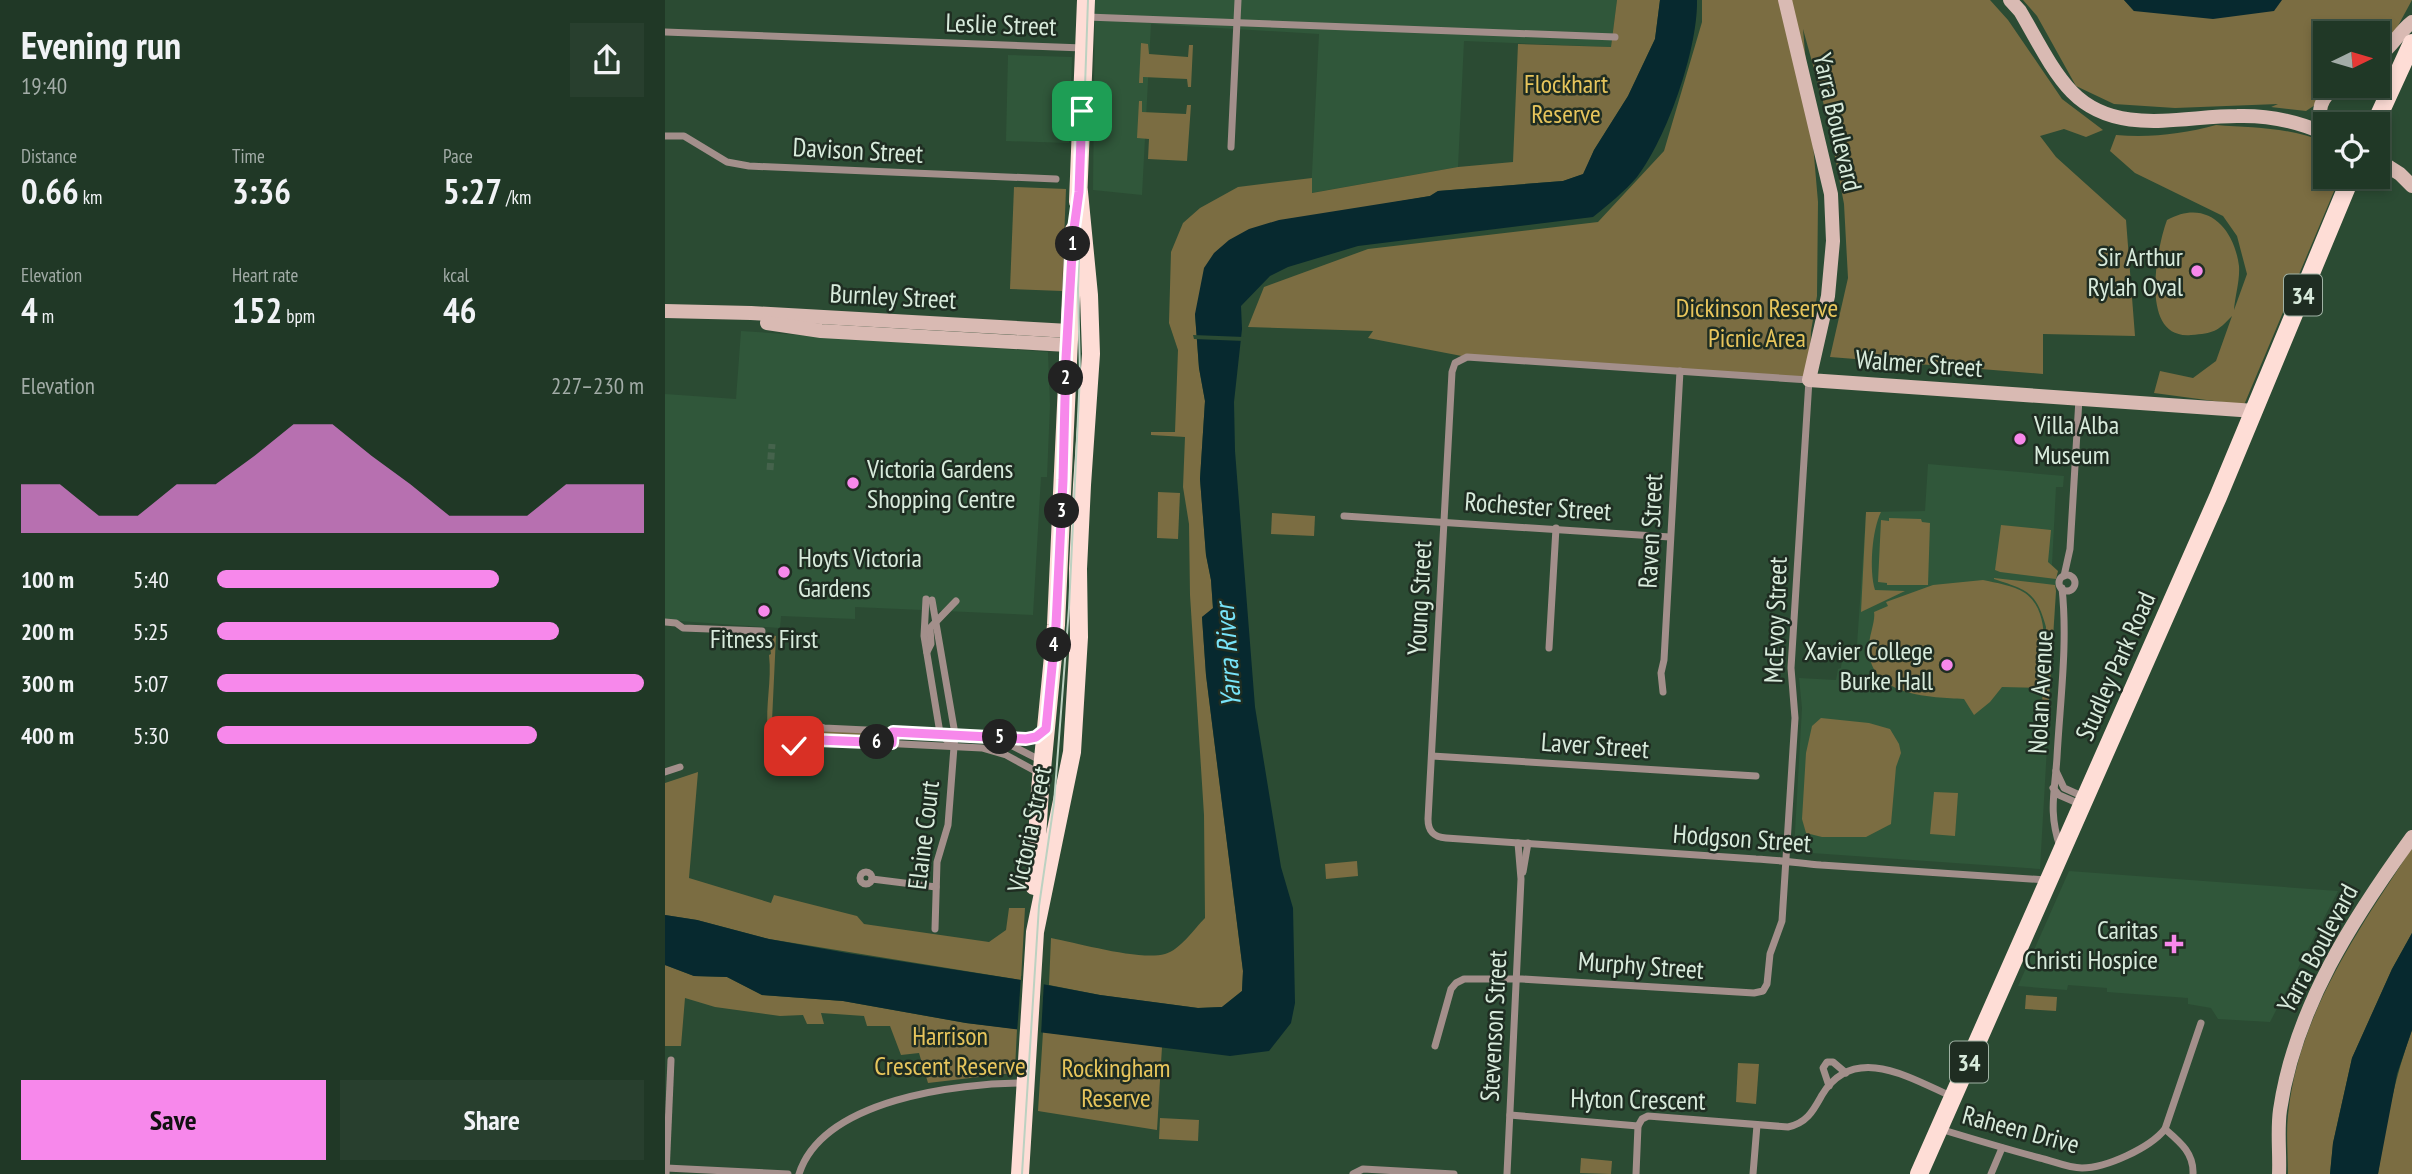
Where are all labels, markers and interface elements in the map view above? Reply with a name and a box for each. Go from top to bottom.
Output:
street label: Leslie Street [945,6,1057,42]
text: Evening run [21,20,181,69]
north arrow [2313,21,2391,98]
map controls [2313,21,2390,189]
button: share [570,23,644,97]
street label: Yarra Boulevard [1806,50,1870,194]
park label: Flockhart Reserve [1524,67,1608,130]
text: 19:40 [21,71,67,100]
pin [1052,81,1112,141]
icon: arrive [1063,92,1101,130]
button: locate [2313,112,2390,189]
street label: Davison Street [792,130,924,170]
text: Distance [21,144,77,168]
text: Time [232,144,265,168]
text: Pace [443,144,473,168]
text: 0.66 [21,168,79,214]
text: 3:36 [232,168,291,214]
text: 5:27 [443,168,502,214]
text: km [79,185,102,209]
text: /km [502,185,531,209]
pin: 1 [1055,226,1091,262]
text: 1 [1068,231,1077,255]
place label: Sir Arthur Rylah Oval [2087,240,2183,303]
text: Elevation [21,263,82,287]
text: Heart rate [232,263,298,287]
text: kcal [443,263,469,287]
marker: Sir Arthur Rylah Oval [2189,263,2205,279]
road number: 34 [2284,274,2322,316]
street label: Burnley Street [829,276,957,316]
text: 4 [21,287,38,333]
text: 152 [232,287,282,333]
text: 46 [443,287,476,333]
park label: Dickinson Reserve Picnic Area [1676,291,1838,354]
text: m [38,304,54,328]
text: bpm [282,304,315,328]
street label: Walmer Street [1854,342,1984,384]
pin: 2 [1049,360,1083,396]
text: 2 [1061,365,1070,389]
text: Elevation [21,371,95,400]
text: 227–230 m [551,371,644,400]
place label: Villa Alba Museum [2033,408,2119,471]
marker: Villa Alba Museum [2012,431,2028,447]
place label: Victoria Gardens Shopping Centre [866,452,1016,515]
street label: Raven Street [1631,473,1669,589]
marker: Victoria Gardens Shopping Centre [845,475,861,491]
street label: Rochester Street [1463,484,1613,528]
pin: 3 [1045,494,1079,528]
text: 3 [1057,498,1066,522]
street label: Young Street [1400,540,1438,656]
place label: Hoyts Victoria Gardens [798,541,922,604]
street label: McEvoy Street [1756,556,1794,684]
marker: Hoyts Victoria Gardens [776,564,792,580]
text: 100 m [21,565,74,594]
text: 5:40 [133,565,169,594]
street label: Studley Park Road [2067,586,2163,746]
water label: Yarra River [1205,598,1249,709]
marker: Fitness First [756,603,772,619]
text: 200 m [21,617,74,646]
text: 5:25 [133,617,169,646]
place label: Fitness First [710,622,818,655]
pin: 4 [1037,628,1071,662]
street label: Nolan Avenue [2020,629,2060,755]
text: 4 [1049,632,1058,656]
place label: Xavier College Burke Hall [1804,634,1933,697]
marker: Xavier College Burke Hall [1939,657,1955,673]
text: 300 m [21,669,74,698]
text: 5:07 [133,669,169,698]
pin [764,716,824,776]
pin: 5 [983,720,1017,754]
text: 400 m [21,721,74,750]
text: 5:30 [133,721,169,750]
pin: 6 [859,724,895,760]
text: 5 [995,724,1004,748]
street label: Laver Street [1540,725,1650,765]
icon: check [775,727,813,765]
text: 6 [872,729,881,753]
street label: Victoria Street [999,763,1058,896]
street label: Elaine Court [900,779,946,891]
street label: Hodgson Street [1672,817,1812,859]
street label: Yarra Boulevard [2269,878,2365,1018]
place label: Caritas Christi Hospice [2024,913,2158,976]
marker: Caritas Christi Hospice [2164,934,2184,954]
street label: Murphy Street [1577,944,1705,986]
street label: Stevenson Street [1473,950,1513,1102]
park label: Harrison Crescent Reserve [874,1019,1026,1082]
road number: 34 [1950,1042,1988,1082]
park label: Rockingham Reserve [1061,1051,1171,1114]
button: Save [21,1080,326,1160]
button: Share [340,1080,644,1160]
street label: Hyton Crescent [1570,1081,1706,1117]
street label: Raheen Drive [1959,1098,2083,1160]

